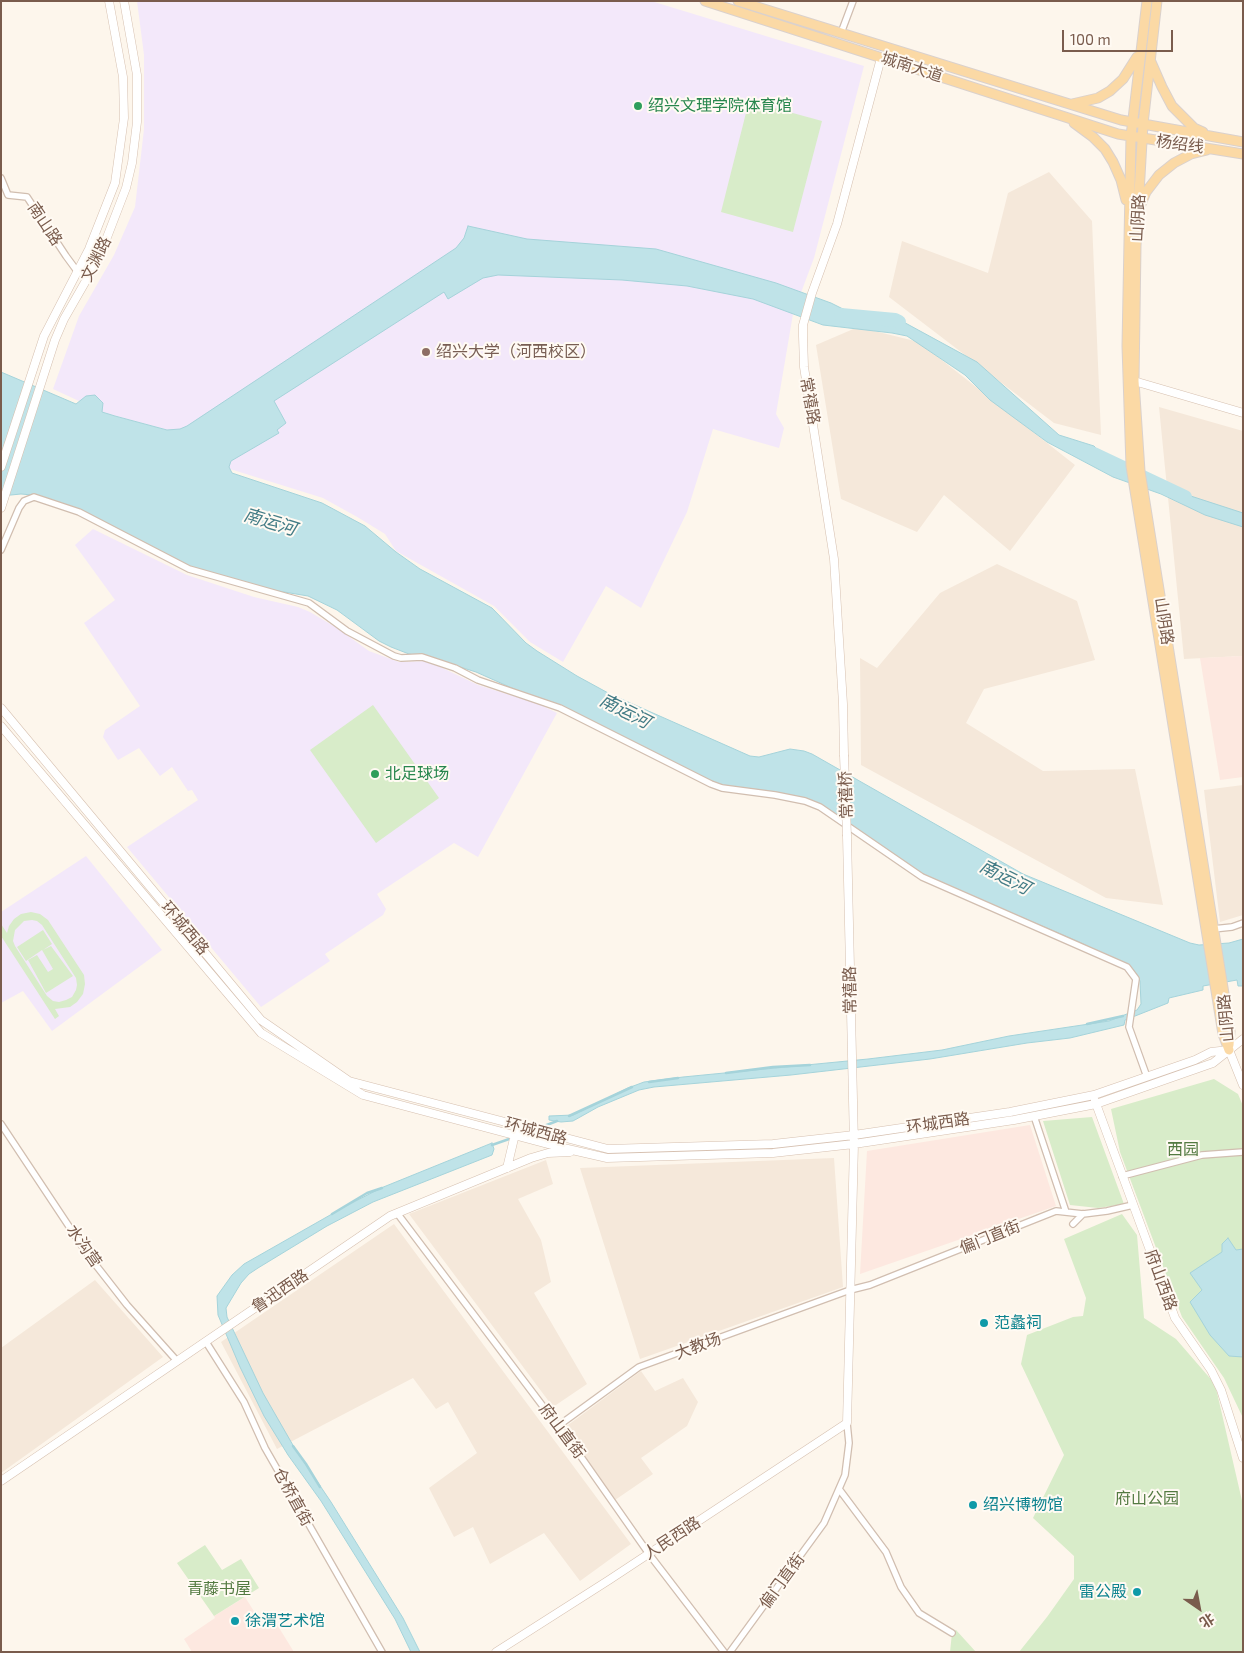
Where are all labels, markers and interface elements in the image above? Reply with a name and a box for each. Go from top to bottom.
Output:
scale bar [1064,20,1175,52]
text: 100 m [1070,30,1111,48]
street label: 城南大道 [879,48,945,86]
place label: 绍兴文理学院体育馆 [648,96,792,116]
marker: 绍兴文理学院体育馆 [632,100,644,112]
street label: 杨绍线 [1155,131,1205,157]
street label: 山阴路 [1127,194,1149,242]
street label: 南山路 [24,199,66,249]
street label: 文渊路 [77,233,115,285]
place label: 绍兴大学（河西校区） [436,342,596,362]
marker: 绍兴大学（河西校区） [420,346,432,358]
street label: 常禧路 [796,376,824,426]
water label: 南运河 [241,504,299,540]
street label: 山阴路 [1151,596,1177,646]
water label: 南运河 [596,689,654,733]
place label: 北足球场 [385,764,449,784]
marker: 北足球场 [369,768,381,780]
street label: 常禧桥 [836,771,856,819]
water label: 南运河 [976,855,1034,899]
street label: 环城西路 [157,897,213,959]
street label: 常禧路 [840,966,860,1014]
street label: 山阴路 [1214,993,1238,1043]
street label: 环城西路 [905,1109,971,1137]
street label: 环城西路 [503,1113,569,1149]
park label: 西园 [1167,1140,1199,1160]
street label: 偏门直街 [957,1216,1023,1258]
street label: 水沟营 [62,1221,106,1271]
street label: 府山西路 [1141,1247,1181,1313]
street label: 鲁迅西路 [248,1265,312,1317]
place label: 范蠡祠 [994,1313,1042,1333]
marker: 范蠡祠 [978,1317,990,1329]
street label: 大教场 [672,1329,724,1363]
street label: 府山直街 [535,1400,589,1462]
street label: 仓桥直街 [269,1464,317,1530]
park label: 府山公园 [1115,1489,1179,1509]
place label: 绍兴博物馆 [983,1495,1063,1515]
marker: 绍兴博物馆 [967,1499,979,1511]
street label: 人民西路 [640,1513,704,1563]
street label: 偏门直街 [755,1549,809,1613]
park label: 青藤书屋 [187,1579,251,1599]
place label: 雷公殿 [1079,1582,1127,1602]
north arrow [1174,1583,1224,1633]
marker: 雷公殿 [1131,1586,1143,1598]
text: 北 [1197,1610,1218,1632]
place label: 徐渭艺术馆 [245,1611,325,1631]
marker: 徐渭艺术馆 [229,1615,241,1627]

